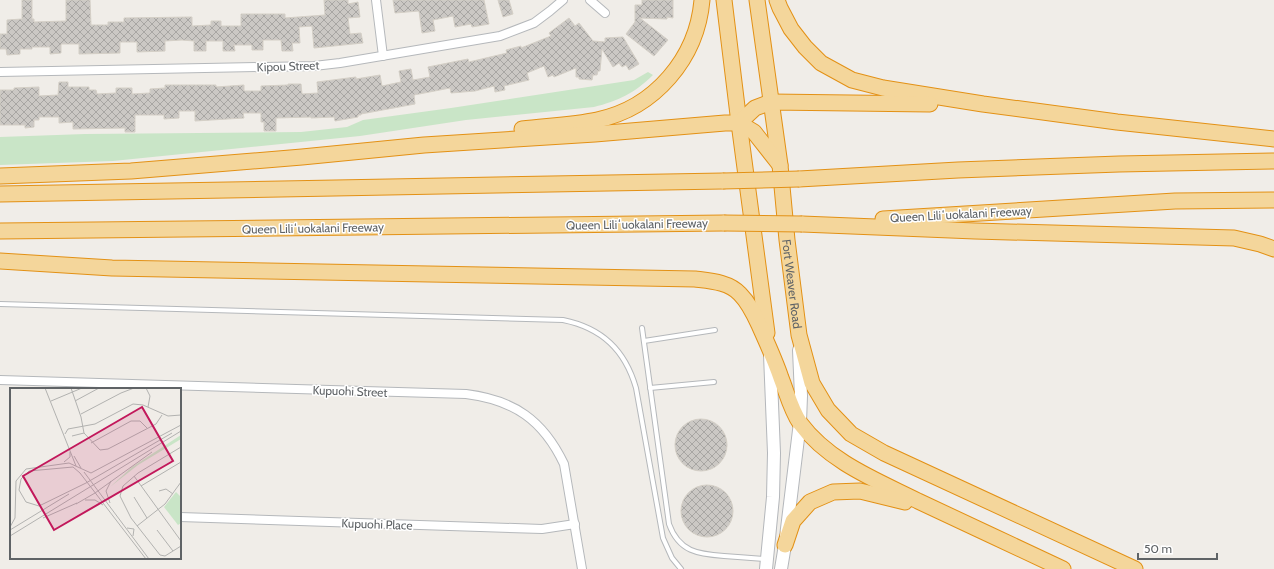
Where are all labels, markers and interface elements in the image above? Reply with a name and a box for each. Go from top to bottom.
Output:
street label: Kipou Street [256,57,320,75]
street label: Queen Liliʻuokalani Freeway [890,203,1032,225]
street label: Queen Liliʻuokalani Freeway [566,215,708,233]
street label: Queen Liliʻuokalani Freeway [242,219,384,237]
street label: Fort Weaver Road [779,238,806,329]
street label: Kupuohi Street [312,382,388,400]
inset map [10,388,181,559]
street label: Kupuohi Place [341,515,413,533]
scale bar [1138,535,1217,561]
text: 50 m [1144,541,1172,556]

